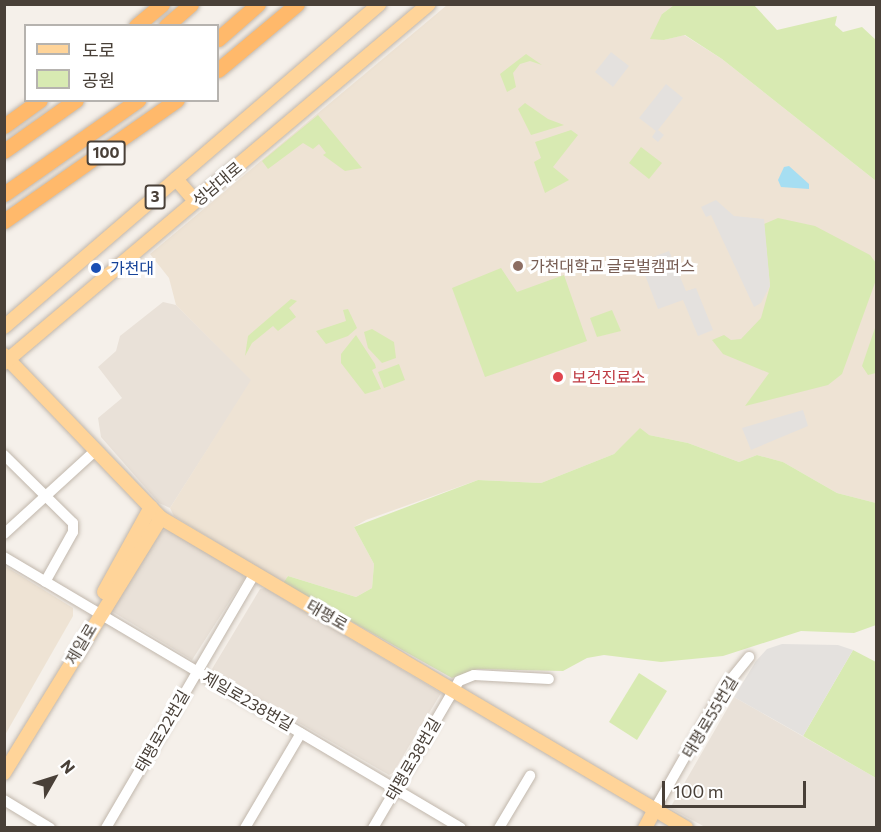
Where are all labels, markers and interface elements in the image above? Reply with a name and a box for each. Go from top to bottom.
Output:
legend [24,24,219,102]
text: 도로 [82,39,115,61]
text: 공원 [82,69,115,91]
road number: 100 [86,141,126,165]
street label: 성남대로 [188,158,246,210]
road number: 3 [144,185,166,209]
place label: 가천대학교 글로벌캠퍼스 [530,256,695,276]
place label: 가천대 [110,258,154,278]
marker: 가천대 [87,259,105,277]
marker: 가천대학교 글로벌캠퍼스 [511,259,525,273]
place label: 보건진료소 [572,367,646,387]
marker: 보건진료소 [549,368,567,386]
street label: 태평로 [303,596,351,634]
street label: 제일로 [61,620,101,668]
street label: 제일로238번길 [199,667,297,735]
street label: 태평로55번길 [678,673,742,761]
street label: 태평로22번길 [131,687,193,775]
street label: 태평로38번길 [382,714,444,804]
north arrow [24,748,84,808]
text: N [57,756,80,777]
scale bar [665,769,809,807]
text: 100 m [673,780,723,802]

